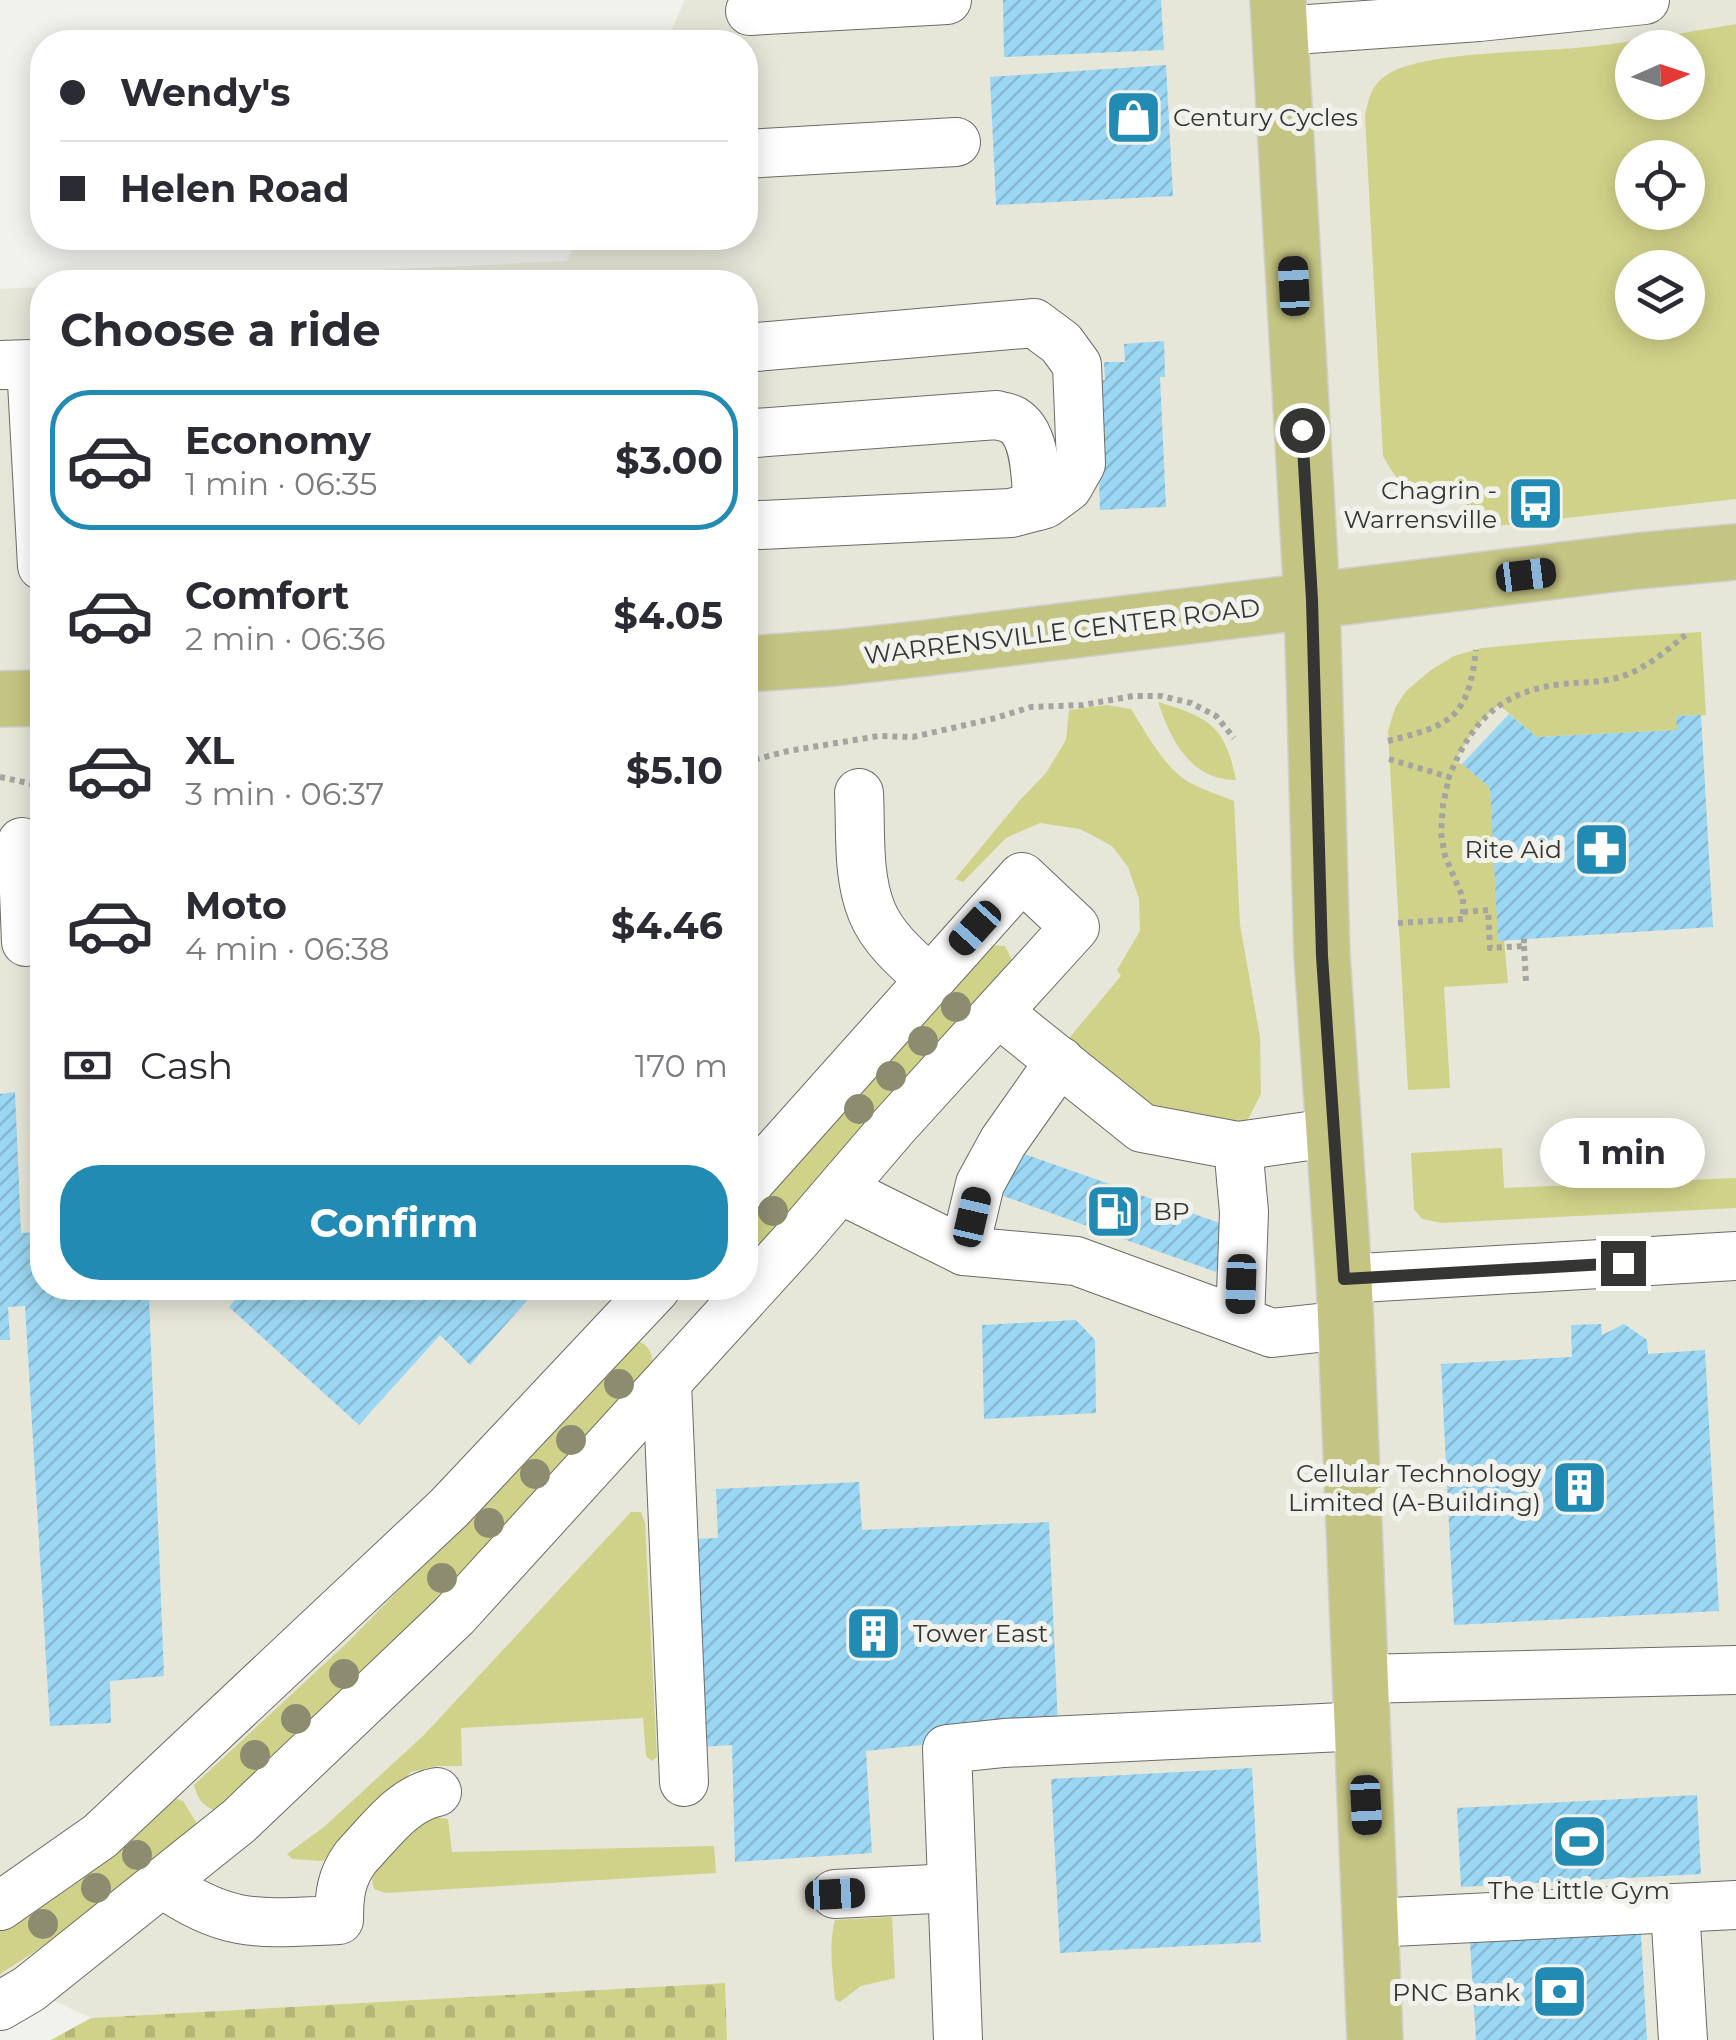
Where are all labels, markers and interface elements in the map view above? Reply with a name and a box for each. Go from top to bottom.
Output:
north arrow [1615,30,1705,120]
map controls [1615,30,1705,340]
text: Wendy's [120,69,290,116]
shop icon: Century Cycles [1104,87,1164,147]
place label: Century Cycles [1173,102,1358,132]
button: locate [1615,140,1705,230]
text: Helen Road [120,165,349,212]
button: layers [1615,250,1705,340]
car [1277,255,1311,317]
text: Choose a ride [60,302,381,357]
route start [1280,408,1325,453]
icon: car [65,415,155,505]
text: Economy [185,417,371,464]
text: $3.00 [615,437,723,484]
text: 1 min · 06:35 [185,464,377,503]
bus stop icon: Chagrin - Warrensville [1506,474,1566,534]
place label: Chagrin - Warrensville [1344,475,1497,534]
car [1494,556,1558,594]
icon: car [65,570,155,660]
text: Comfort [185,572,349,619]
text: $4.05 [614,592,723,639]
street label: WARRENSVILLE CENTER ROAD [862,592,1262,670]
text: 2 min · 06:36 [185,619,386,658]
icon: car [65,725,155,815]
text: XL [185,727,234,774]
text: $5.10 [626,747,723,794]
text: 3 min · 06:37 [185,774,384,813]
pharmacy icon: Rite Aid [1571,819,1631,879]
place label: Rite Aid [1464,834,1562,864]
icon: car [65,880,155,970]
text: Moto [185,882,287,929]
car [944,896,1006,960]
text: $4.46 [611,902,723,949]
text: 4 min · 06:38 [185,929,389,968]
icon: cash [60,1038,115,1093]
text: Cash [140,1042,233,1089]
text: 170 m [635,1046,728,1085]
callout: 1 min [1540,1118,1706,1188]
text: 1 min [1579,1133,1666,1172]
button: Confirm [60,1165,728,1280]
fuel station icon: BP [1084,1181,1144,1241]
car [951,1184,993,1250]
place label: BP [1153,1196,1190,1226]
route end [1601,1241,1646,1286]
car [1225,1253,1257,1315]
building icon: Cellular Technology Limited (A-Building) [1550,1457,1610,1517]
place label: Cellular Technology Limited (A-Building) [1288,1458,1541,1517]
building icon: Tower East [844,1603,904,1663]
place label: Tower East [913,1618,1048,1648]
car [1349,1774,1383,1836]
sports icon: The Little Gym [1549,1811,1609,1871]
place label: The Little Gym [1488,1875,1670,1905]
car [804,1877,866,1911]
bank icon: PNC Bank [1529,1962,1589,2022]
place label: PNC Bank [1392,1977,1520,2007]

